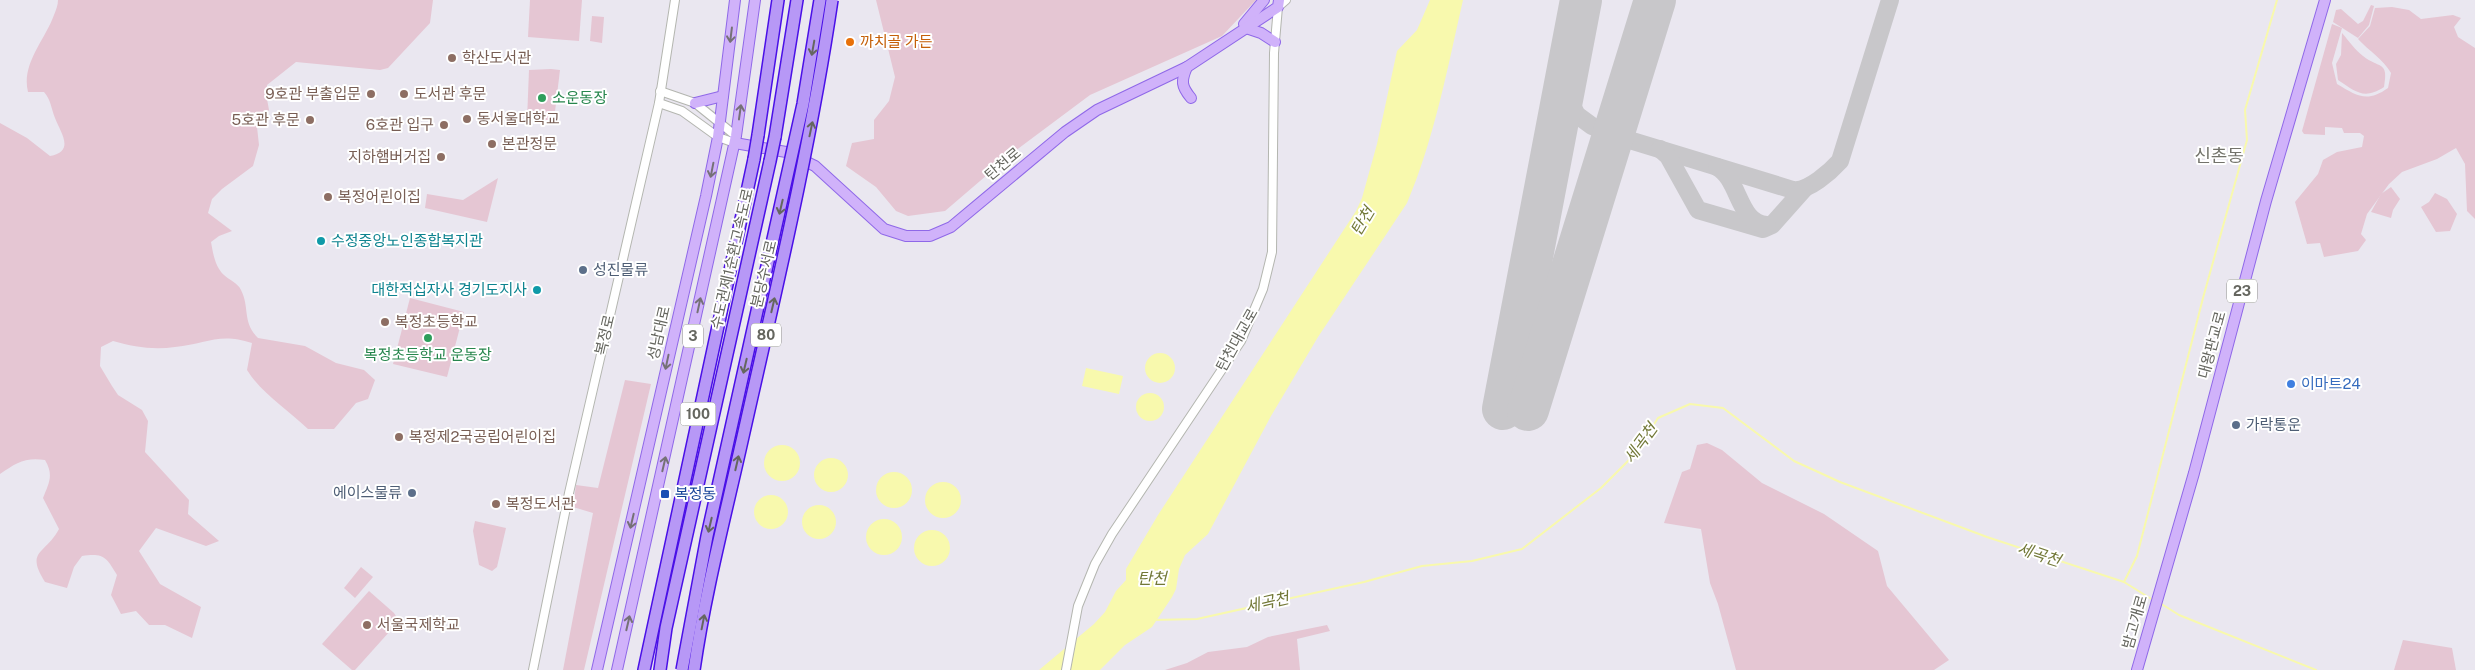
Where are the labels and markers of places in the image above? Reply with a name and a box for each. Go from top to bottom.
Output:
place label: 까치골 가든 [860,33,933,50]
marker: 까치골 가든 [844,36,856,48]
place label: 학산도서관 [462,49,531,66]
marker: 학산도서관 [446,52,458,64]
place label: 9호관 부출입문 [265,85,361,102]
place label: 도서관 후문 [414,85,487,102]
marker: 9호관 부출입문 [365,88,377,100]
marker: 도서관 후문 [398,88,410,100]
place label: 소운동장 [552,89,607,106]
marker: 소운동장 [536,92,548,104]
place label: 동서울대학교 [477,110,560,127]
place label: 5호관 후문 [232,111,300,128]
marker: 동서울대학교 [461,113,473,125]
marker: 5호관 후문 [304,114,316,126]
place label: 6호관 입구 [366,116,434,133]
marker: 6호관 입구 [438,119,450,131]
place label: 본관정문 [502,135,557,152]
marker: 본관정문 [486,138,498,150]
place label: 지하햄버거집 [348,148,431,165]
marker: 지하햄버거집 [435,151,447,163]
place label: 복정어린이집 [338,188,421,205]
marker: 복정어린이집 [322,191,334,203]
place label: 수정중앙노인종합복지관 [331,232,483,249]
marker: 수정중앙노인종합복지관 [315,235,327,247]
place label: 성진물류 [593,261,648,278]
marker: 성진물류 [577,264,589,276]
place label: 대한적십자사 경기도지사 [372,281,527,298]
marker: 대한적십자사 경기도지사 [531,284,543,296]
place label: 복정초등학교 [395,313,478,330]
marker: 복정초등학교 [379,316,391,328]
marker: 복정초등학교 운동장 [422,332,434,344]
place label: 복정초등학교 운동장 [364,346,492,363]
place label: 이마트24 [2301,375,2361,392]
marker: 이마트24 [2285,378,2297,390]
place label: 가락통운 [2246,416,2301,433]
marker: 가락통운 [2230,419,2242,431]
place label: 복정제2국공립어린이집 [409,428,556,445]
marker: 복정제2국공립어린이집 [393,431,405,443]
place label: 에이스물류 [333,484,402,501]
place label: 복정동 [675,485,716,502]
marker: 에이스물류 [406,487,418,499]
marker: 복정동 [659,488,671,500]
place label: 복정도서관 [506,495,575,512]
marker: 복정도서관 [490,498,502,510]
place label: 서울국제학교 [377,616,460,633]
marker: 서울국제학교 [361,619,373,631]

